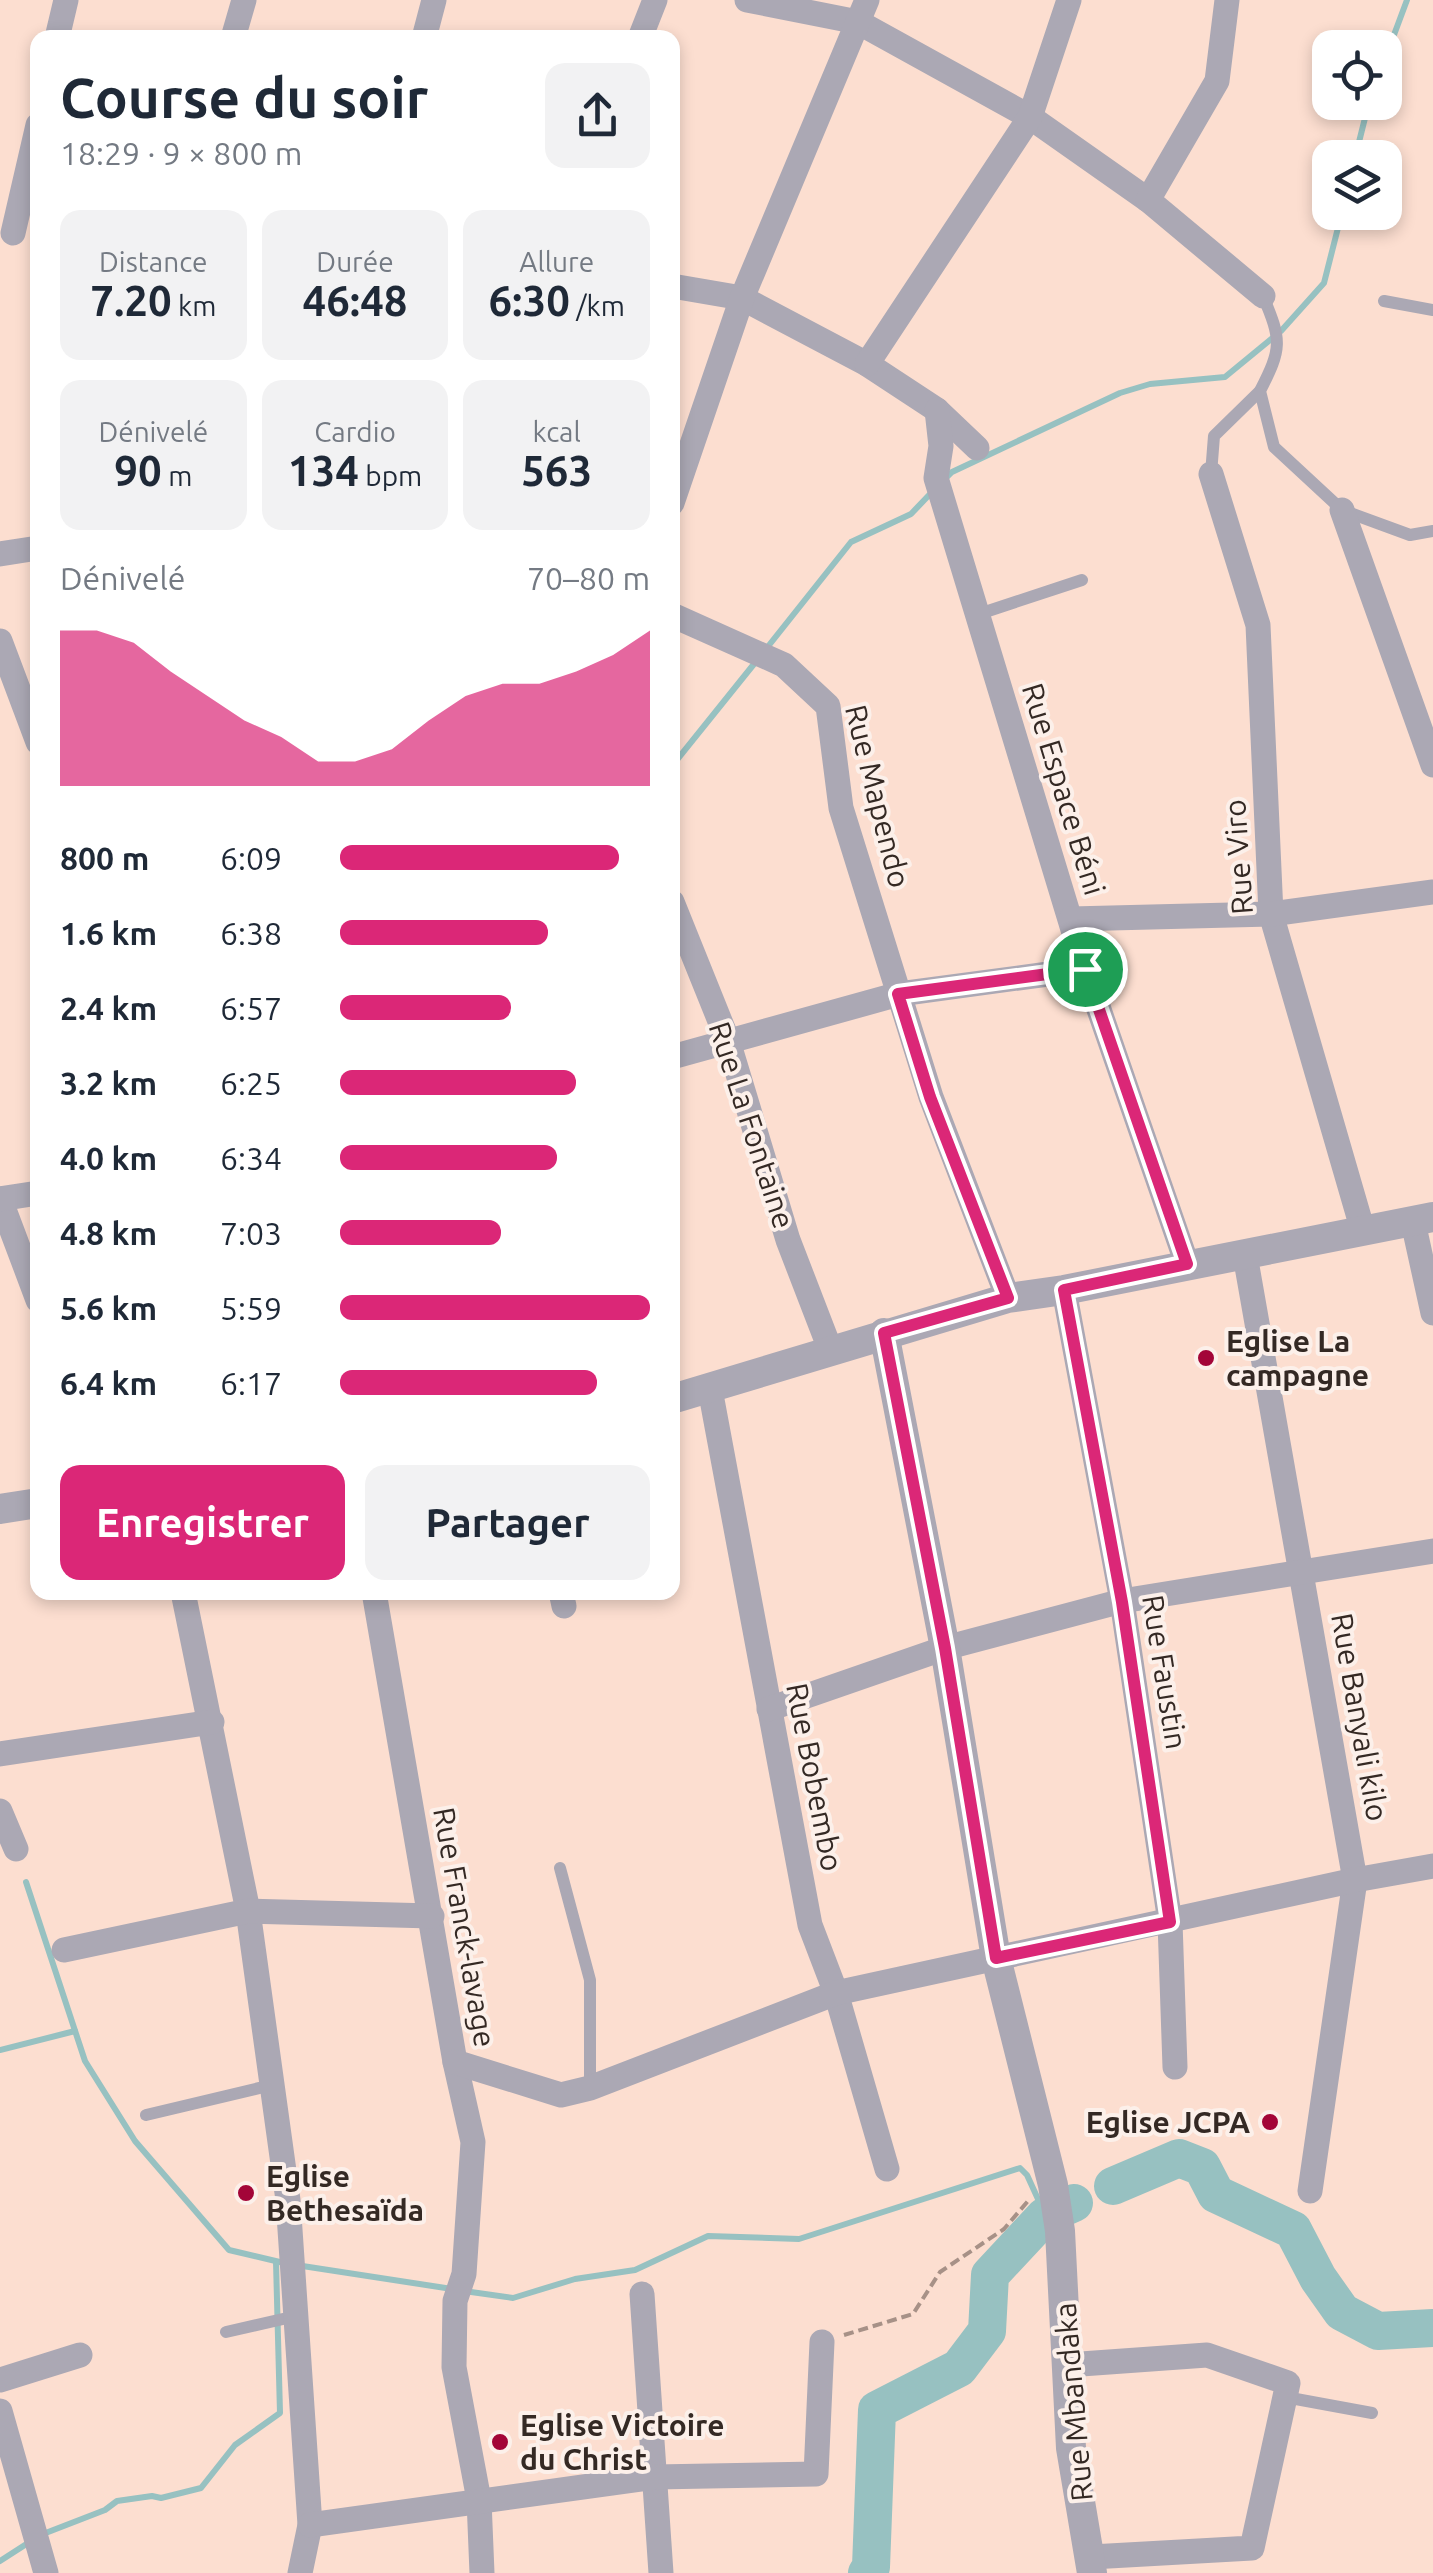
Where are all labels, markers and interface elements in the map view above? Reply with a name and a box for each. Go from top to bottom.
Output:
map controls [1312,30,1402,230]
button: locate [1312,30,1402,120]
button: share [545,63,650,168]
text: Course du soir [60,67,428,128]
text: 18:29 · 9 × 800 m [60,135,302,171]
button: layers [1312,140,1402,230]
text: Distance [99,246,208,277]
text: Durée [316,246,394,277]
text: Allure [519,246,594,277]
text: 7.20 [90,277,172,324]
text: 46:48 [302,277,408,324]
text: 6:30 [488,277,570,324]
text: km [172,290,216,321]
text: /km [570,290,625,321]
text: Dénivelé [98,416,208,447]
text: Cardio [314,416,396,447]
text: kcal [532,416,581,447]
text: 90 [114,447,162,494]
text: 134 [288,447,359,494]
text: 563 [521,447,592,494]
text: m [162,460,192,491]
text: bpm [359,460,422,491]
text: Dénivelé [60,560,186,596]
text: 70–80 m [527,560,650,596]
street label: Rue Espace Béni [1016,679,1112,899]
street label: Rue Mapendo [839,701,917,891]
street label: Rue Viro [1217,798,1259,916]
text: 800 m [60,840,149,876]
text: 6:09 [220,840,282,876]
text: 1.6 km [60,915,157,951]
text: 6:38 [220,915,282,951]
pin [1043,927,1128,1012]
icon: arrive [1058,942,1113,997]
text: 2.4 km [60,990,157,1026]
text: 6:57 [220,990,282,1026]
street label: Rue La Fontaine [703,1017,801,1233]
text: 3.2 km [60,1065,157,1101]
text: 6:25 [220,1065,282,1101]
text: 4.0 km [60,1140,157,1176]
text: 6:34 [220,1140,282,1176]
text: 4.8 km [60,1215,157,1251]
text: 7:03 [220,1215,282,1251]
text: 5.6 km [60,1290,157,1326]
text: 5:59 [220,1290,282,1326]
place label: Eglise La campagne [1226,1324,1369,1392]
marker: Eglise La campagne [1195,1347,1217,1369]
text: 6.4 km [60,1365,157,1401]
text: 6:17 [220,1365,282,1401]
button: Enregistrer [60,1465,345,1580]
button: Partager [365,1465,650,1580]
street label: Rue Faustin [1136,1592,1194,1752]
street label: Rue Banyali kilo [1325,1610,1395,1824]
street label: Rue Bobembo [780,1680,850,1874]
street label: Rue Franck-lavage [427,1805,503,2049]
place label: Eglise JCPA [1086,2105,1250,2139]
marker: Eglise JCPA [1259,2111,1281,2133]
place label: Eglise Bethesaïda [266,2159,424,2227]
marker: Eglise Bethesaïda [235,2182,257,2204]
street label: Rue Mbandaka [1047,2301,1099,2503]
place label: Eglise Victoire du Christ [520,2408,724,2476]
marker: Eglise Victoire du Christ [489,2431,511,2453]

